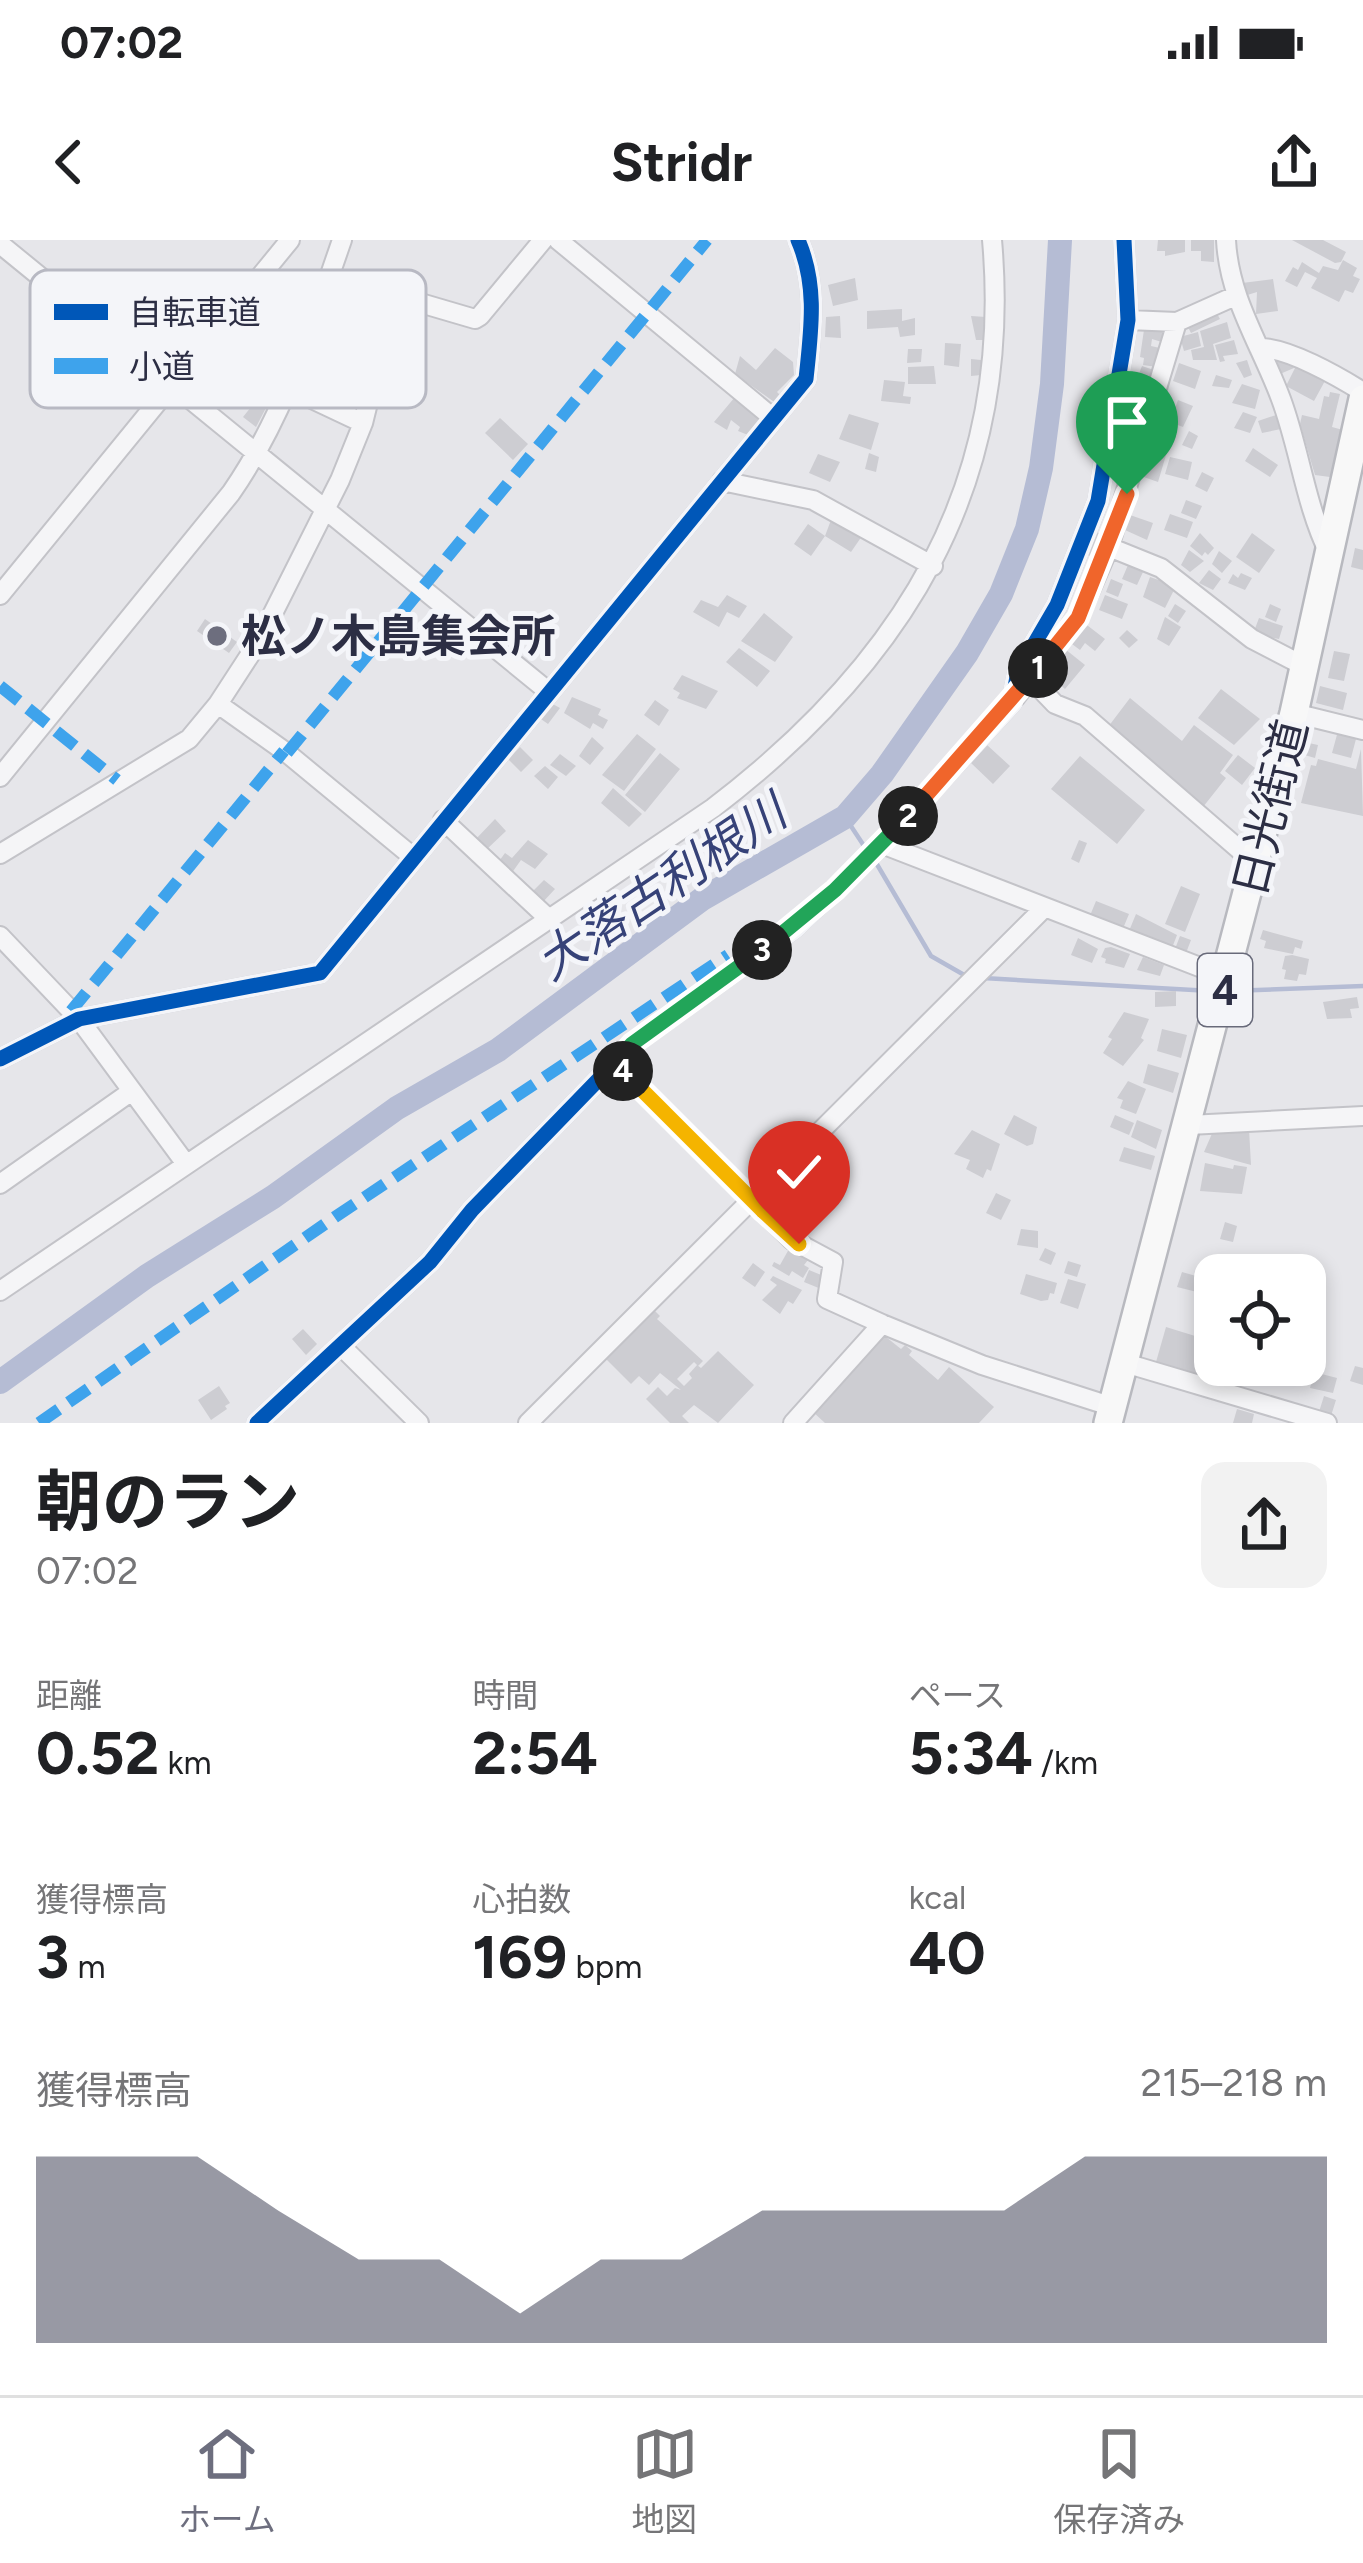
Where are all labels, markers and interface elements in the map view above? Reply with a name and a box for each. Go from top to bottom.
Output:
text: 07:02 [60,15,183,69]
icon: back [36,129,102,195]
icon: share [1261,129,1327,195]
text: Stridr [611,130,752,195]
legend [30,270,426,408]
text: 自転車道 [129,293,261,332]
text: 小道 [129,347,195,386]
pin [1076,371,1178,494]
icon: arrive [1094,389,1160,455]
place label: 松ノ木島集会所 [241,609,556,663]
marker: 松ノ木島集会所 [204,623,230,649]
pin: 1 [1008,638,1068,698]
text: 1 [1031,648,1045,687]
street label: 日光街道 [1222,714,1318,902]
water label: 大落古利根川 [525,780,801,992]
pin: 2 [878,786,938,846]
text: 2 [898,796,918,835]
pin: 3 [732,920,792,980]
text: 3 [753,930,771,969]
road number: 4 [1198,954,1252,1026]
pin: 4 [593,1041,653,1101]
text: 4 [613,1051,633,1090]
pin [748,1121,850,1244]
icon: check [766,1139,832,1205]
map controls [1194,1254,1326,1386]
button: locate [1194,1254,1326,1386]
text: 朝のラン [36,1462,300,1542]
button: share [1201,1462,1327,1588]
text: 07:02 [36,1547,139,1594]
text: 距離 [36,1676,102,1715]
text: 時間 [472,1676,538,1715]
text: ペース [909,1676,1006,1715]
text: 0.52 [36,1717,159,1789]
text: 2:54 [472,1717,598,1789]
text: 5:34 [909,1717,1033,1789]
text: km [159,1743,212,1782]
text: /km [1033,1743,1098,1782]
text: kcal [909,1878,966,1917]
text: 獲得標高 [36,1880,168,1919]
text: 心拍数 [472,1880,571,1919]
text: 40 [909,1917,986,1989]
text: 3 [36,1921,69,1993]
text: 169 [472,1921,567,1993]
text: m [69,1947,106,1986]
text: bpm [567,1947,642,1986]
text: 215–218 m [1141,2059,1327,2106]
text: 獲得標高 [36,2067,192,2114]
tab: ホーム [178,2421,276,2541]
tab: 地図 [632,2421,698,2541]
tab: 保存済み [1053,2421,1185,2541]

